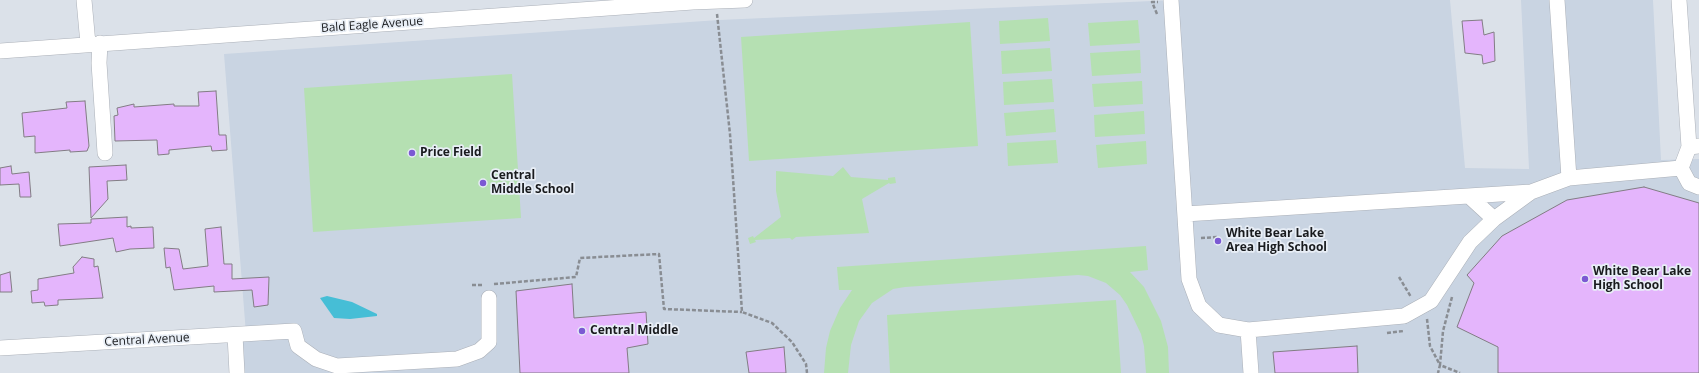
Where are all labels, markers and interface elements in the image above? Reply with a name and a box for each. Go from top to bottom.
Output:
street label: Bald Eagle Avenue [320,14,424,36]
place label: Price Field [420,146,482,160]
marker: Price Field [407,148,417,158]
place label: Central Middle School [491,169,574,197]
marker: Central Middle School [478,178,488,188]
place label: White Bear Lake Area High School [1226,227,1327,255]
marker: White Bear Lake Area High School [1213,236,1223,246]
place label: White Bear Lake High School [1593,265,1691,293]
marker: White Bear Lake High School [1580,274,1590,284]
place label: Central Middle [590,324,678,338]
marker: Central Middle [577,326,587,336]
street label: Central Avenue [104,331,190,349]

